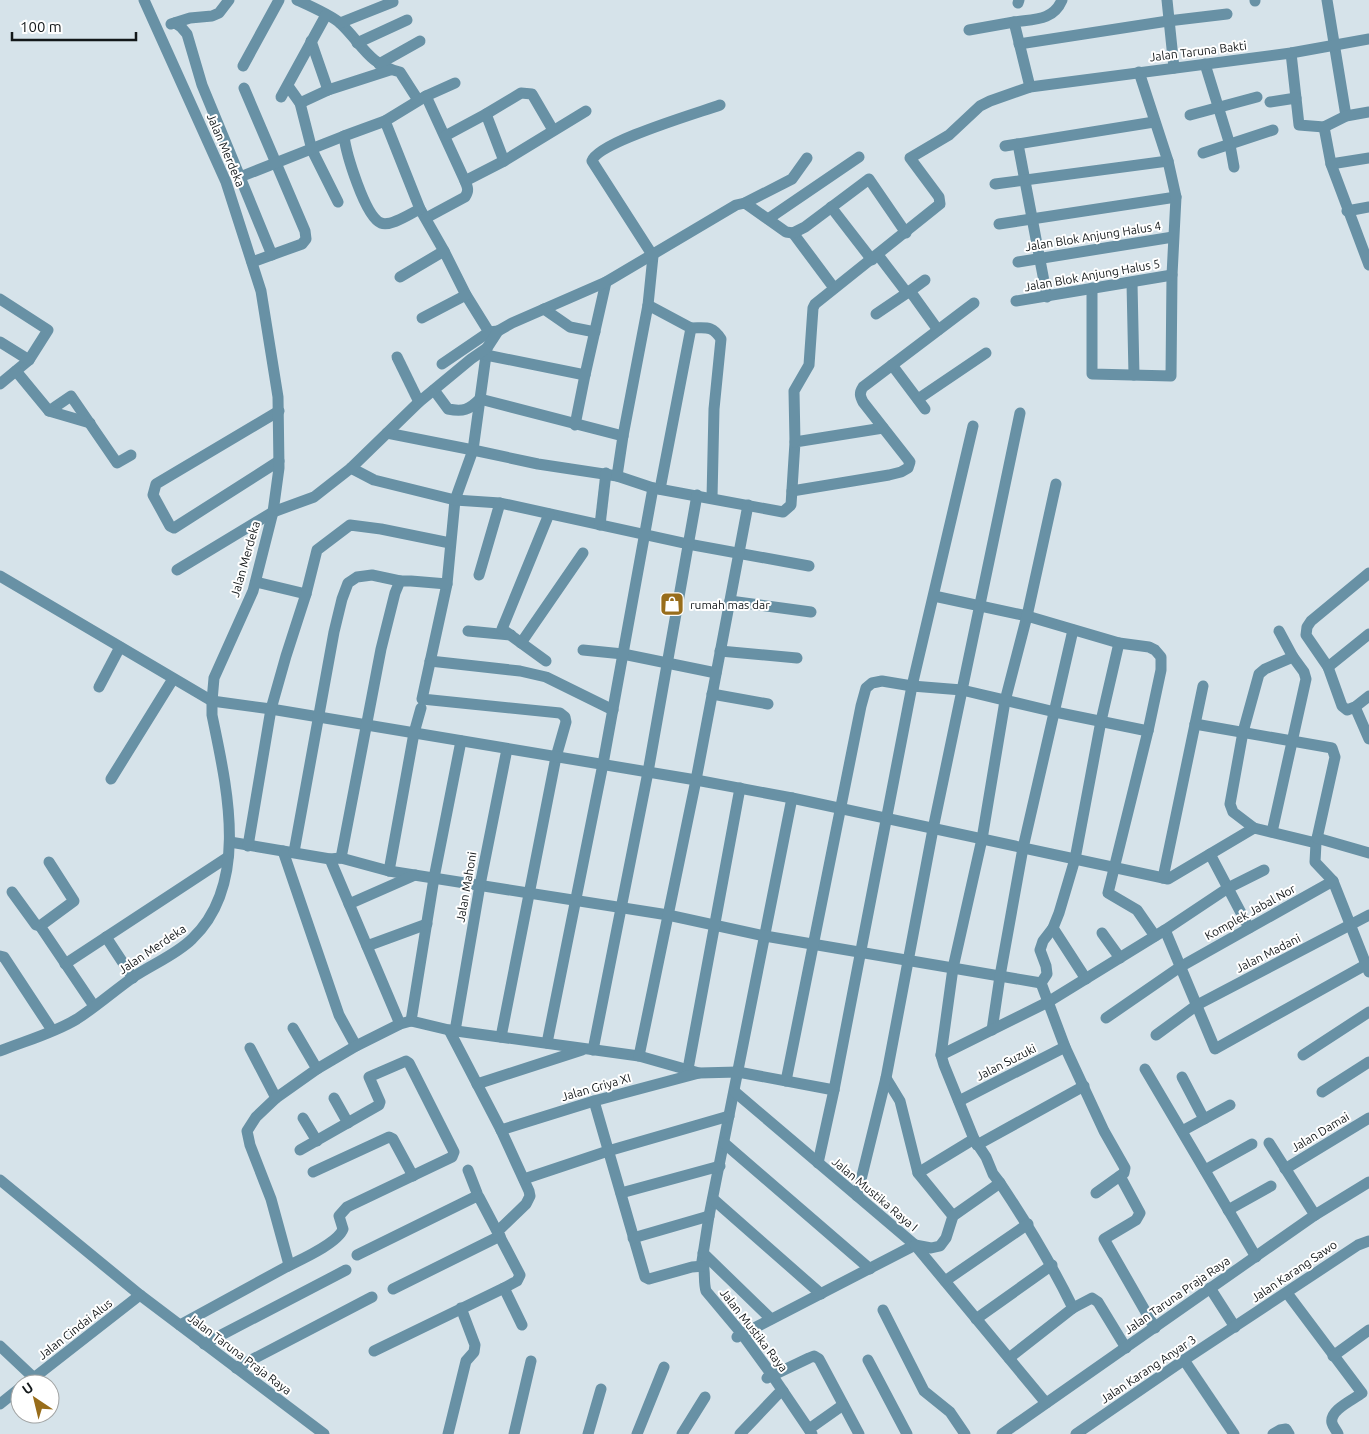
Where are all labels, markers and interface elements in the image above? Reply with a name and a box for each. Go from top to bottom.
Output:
scale bar [12,10,136,42]
text: 100 m [20,18,62,35]
street label: Jalan Taruna Bakti [1149,39,1248,63]
street label: Jalan Merdeka [205,111,247,189]
street label: Jalan Blok Anjung Halus 4 [1024,219,1162,253]
street label: Jalan Blok Anjung Halus 5 [1023,257,1161,293]
street label: Jalan Merdeka [228,519,262,599]
shop icon: rumah mas dar [659,591,685,617]
place label: rumah mas dar [690,598,770,611]
street label: Jalan Mahoni [453,851,479,923]
street label: Komplek Jabal Nor [1202,882,1298,942]
street label: Jalan Merdeka [116,922,188,976]
street label: Jalan Madani [1234,931,1302,975]
street label: Jalan Suzuki [974,1041,1038,1083]
street label: Jalan Griya XI [560,1071,632,1103]
street label: Jalan Damai [1289,1110,1351,1154]
street label: Jalan Mustika Raya I [830,1154,920,1234]
street label: Jalan Karang Sawo [1249,1238,1339,1304]
street label: Jalan Taruna Praja Raya [1122,1254,1232,1336]
street label: Jalan Mustika Raya [718,1286,790,1374]
street label: Jalan Cindai Alus [36,1296,114,1362]
street label: Jalan Taruna Praja Raya [186,1311,294,1397]
street label: Jalan Karang Anyar 3 [1098,1332,1198,1406]
north arrow [10,1374,60,1424]
text: U [19,1379,36,1398]

